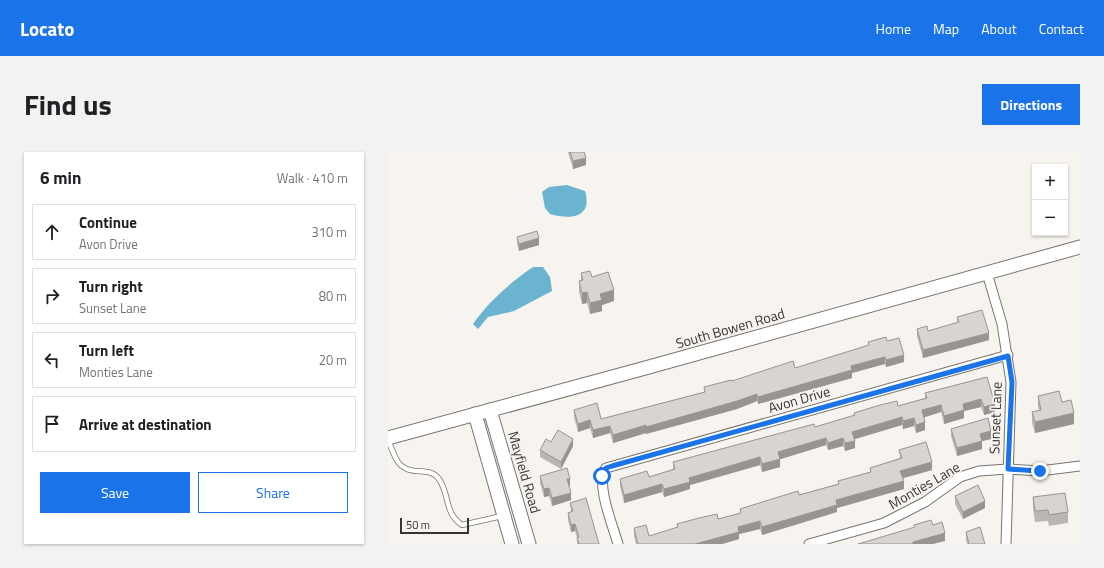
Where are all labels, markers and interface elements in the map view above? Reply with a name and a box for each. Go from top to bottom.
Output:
text: Locato [20,14,74,43]
text: Home [876,18,911,39]
text: Map [933,18,959,39]
text: About [981,18,1017,39]
text: Contact [1039,18,1084,39]
text: Find us [24,83,112,126]
button: Directions [982,84,1080,125]
map controls [1032,164,1068,236]
button: + [1032,164,1068,200]
text: 6 min [40,165,81,191]
text: Walk · 410 m [277,168,348,188]
button: − [1032,200,1068,236]
text: Continue [79,211,137,234]
icon: ahead [41,221,63,243]
text: 310 m [311,222,347,242]
text: Avon Drive [79,234,138,254]
text: Turn right [79,275,143,298]
icon: right [41,285,63,307]
text: 80 m [319,286,347,306]
text: Sunset Lane [79,298,146,318]
street label: South Bowen Road [673,302,787,354]
text: Turn left [79,339,134,362]
icon: left [41,349,63,371]
text: 20 m [319,350,347,370]
text: Monties Lane [79,362,153,382]
street label: Avon Drive [766,380,832,418]
street label: Sunset Lane [983,381,1007,455]
icon: arrive [41,413,63,435]
text: Arrive at destination [79,413,212,436]
street label: Mayfield Road [503,429,547,515]
street label: Monties Lane [884,456,964,514]
route end [1031,462,1049,480]
route start [593,467,611,485]
button: Save [40,472,190,513]
button: Share [198,472,348,513]
scale bar [400,516,469,535]
text: 50 m [406,517,430,533]

